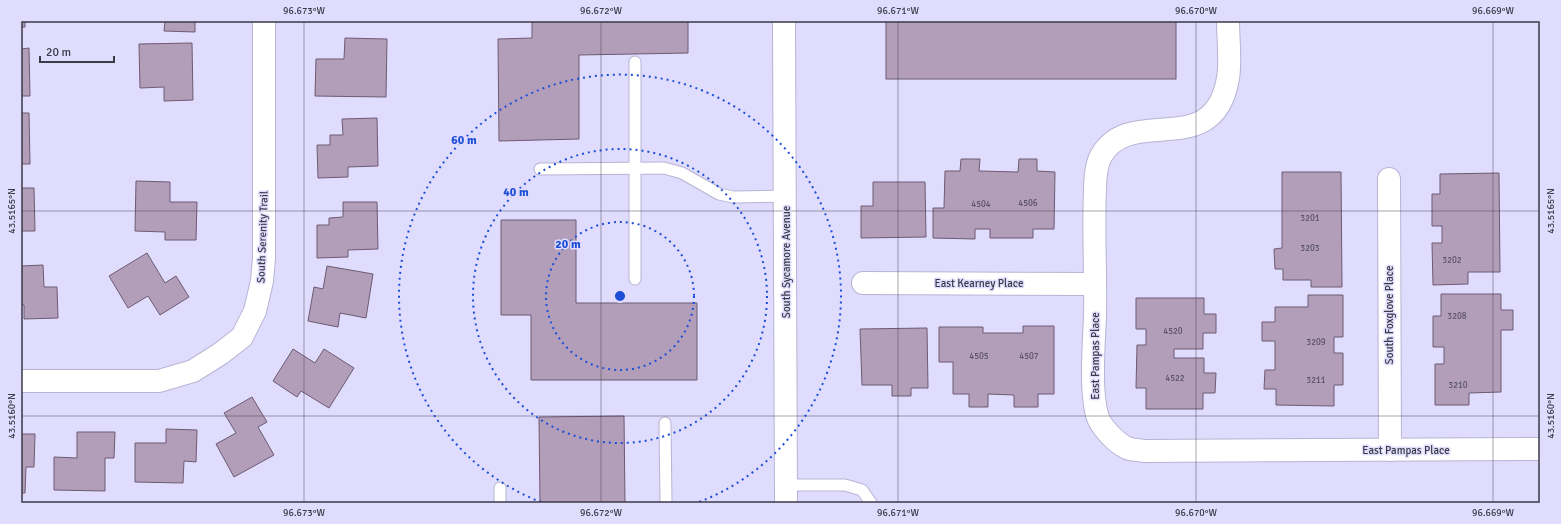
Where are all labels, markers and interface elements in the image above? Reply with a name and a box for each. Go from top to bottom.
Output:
text: 96.673°W [283,5,325,17]
text: 96.672°W [580,5,622,17]
text: 96.671°W [877,5,919,17]
text: 96.670°W [1175,5,1217,17]
text: 96.669°W [1472,5,1514,17]
scale bar [40,38,114,64]
text: 20 m [46,45,71,60]
text: 60 m [451,133,477,148]
text: 40 m [503,185,529,200]
text: 43.5165°N [6,188,18,234]
text: 43.5165°N [1545,188,1557,234]
street label: South Serenity Trail [254,191,271,283]
house number: 4506 [1018,198,1038,209]
house number: 4504 [971,199,991,210]
street label: South Sycamore Avenue [780,206,793,318]
house number: 3201 [1300,213,1320,224]
text: 20 m [555,237,581,252]
house number: 3203 [1300,243,1320,254]
house number: 3202 [1442,255,1462,266]
street label: South Foxglove Place [1383,266,1396,364]
street label: East Kearney Place [935,277,1023,290]
centre of rings [613,289,627,303]
house number: 3208 [1447,311,1467,322]
street label: East Pampas Place [1089,312,1102,400]
house number: 4520 [1163,326,1183,337]
house number: 3209 [1306,337,1326,348]
house number: 4505 [969,351,989,362]
house number: 4507 [1019,351,1039,362]
house number: 4522 [1165,373,1185,384]
house number: 3211 [1306,375,1326,386]
house number: 3210 [1448,380,1468,391]
text: 43.5160°N [6,393,18,439]
text: 43.5160°N [1545,393,1557,439]
street label: East Pampas Place [1362,444,1450,457]
text: 96.673°W [283,507,325,519]
text: 96.672°W [580,507,622,519]
text: 96.671°W [877,507,919,519]
text: 96.670°W [1175,507,1217,519]
text: 96.669°W [1472,507,1514,519]

